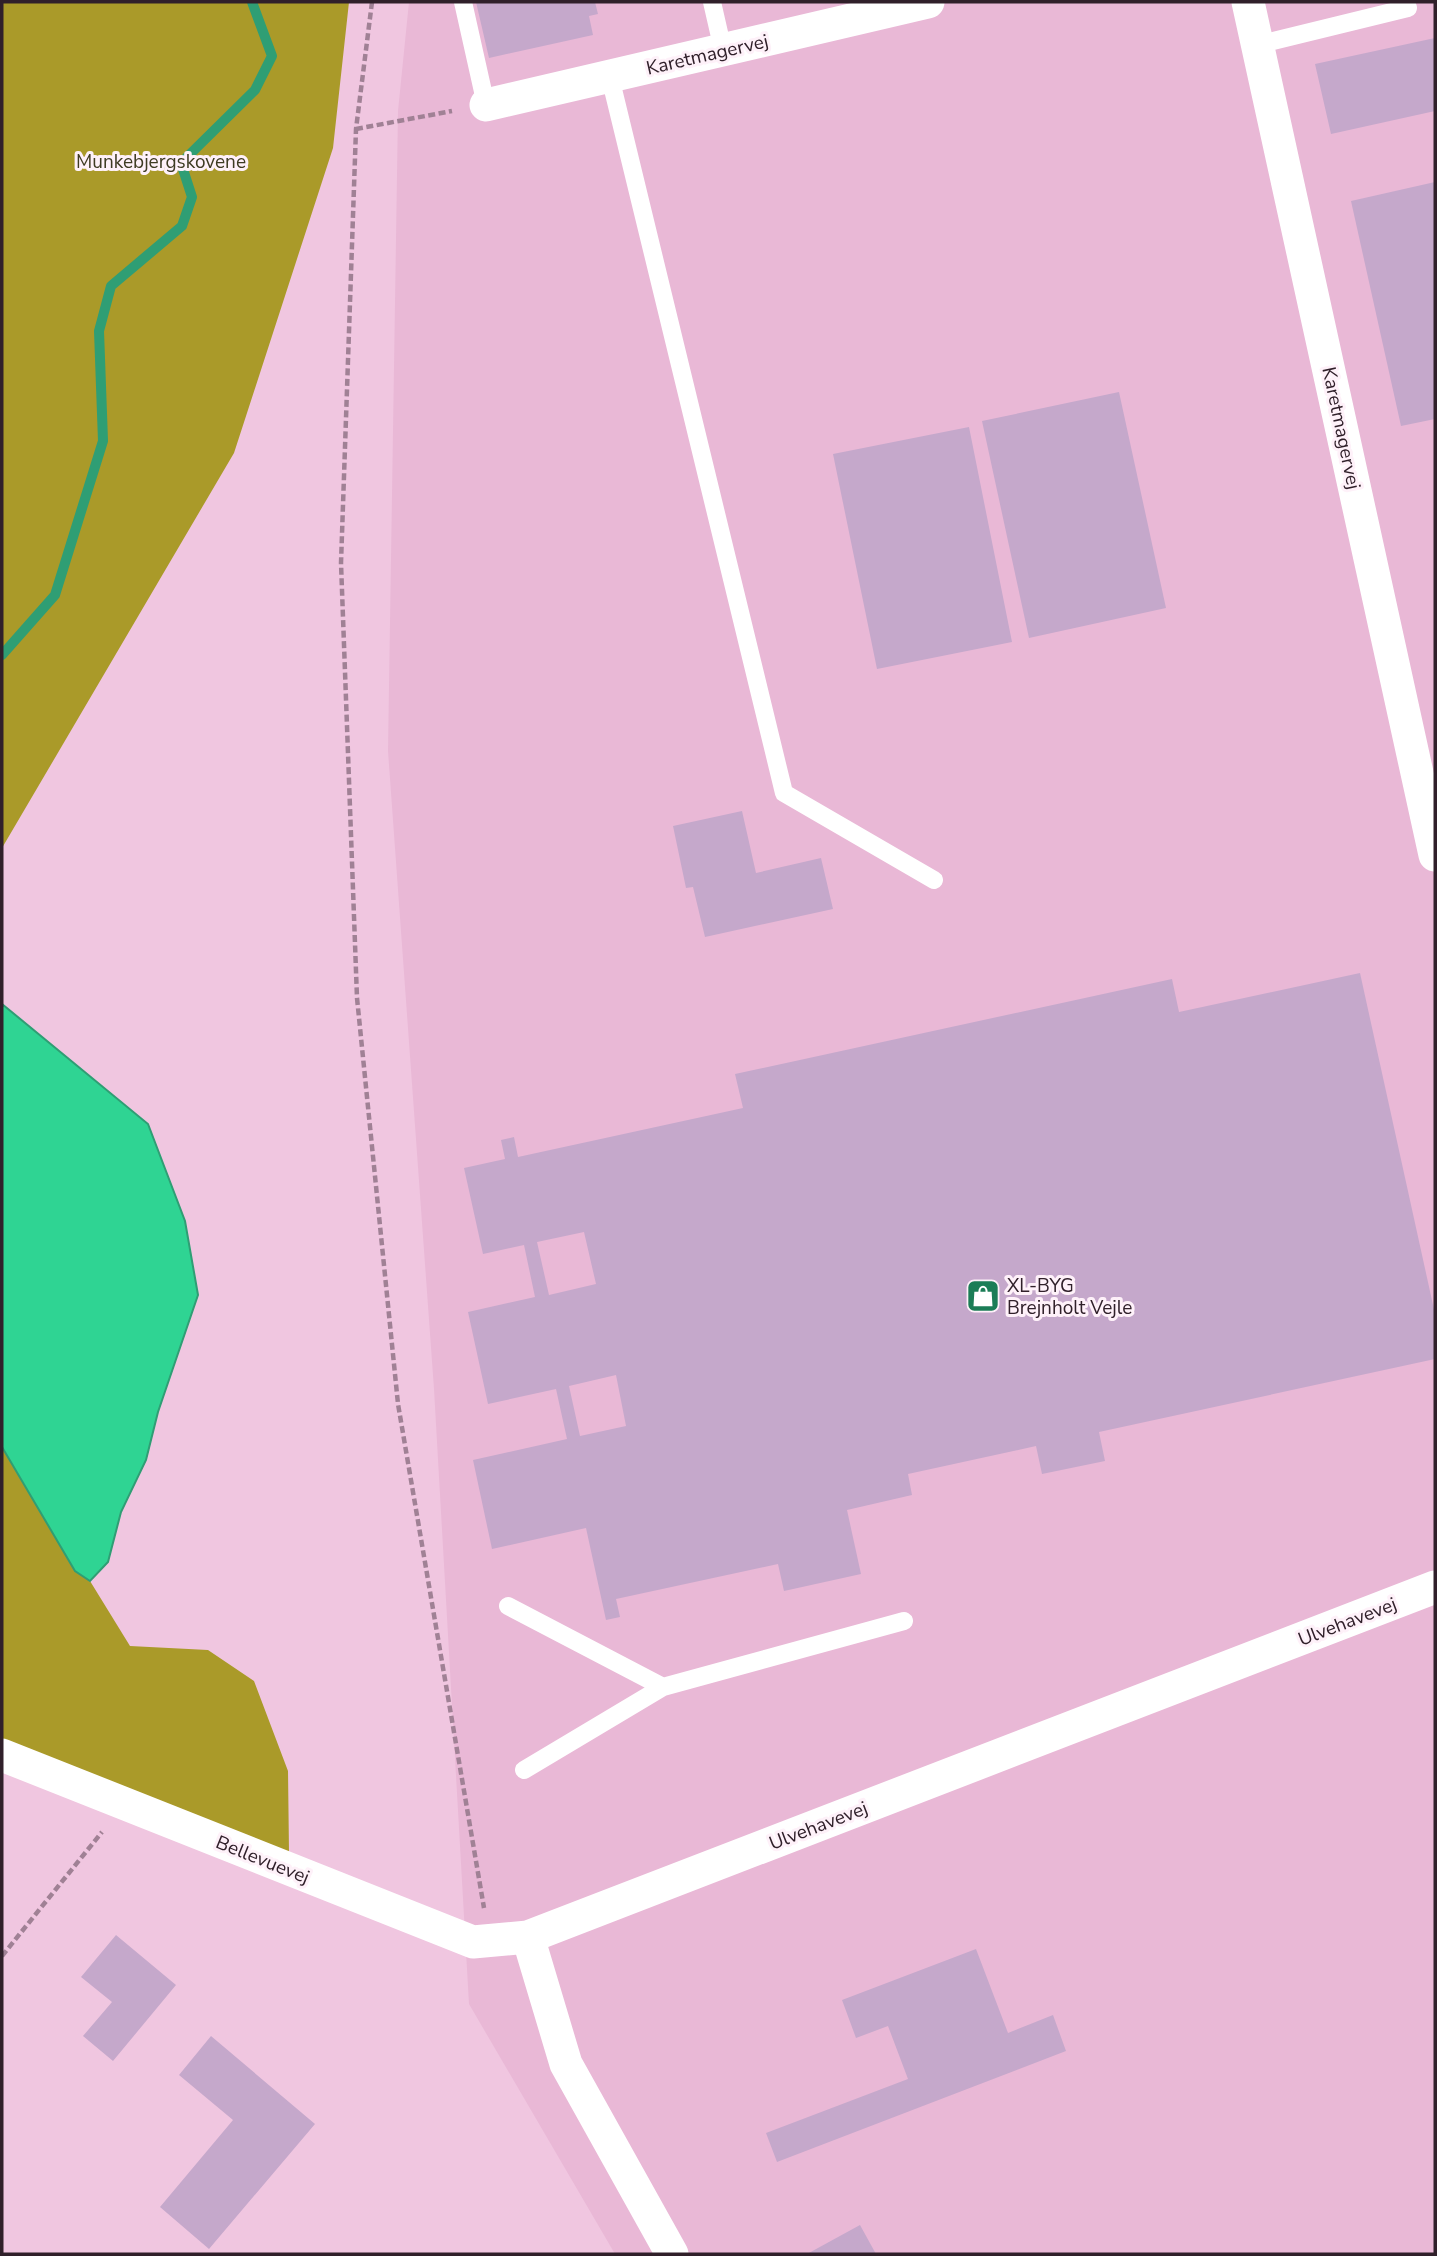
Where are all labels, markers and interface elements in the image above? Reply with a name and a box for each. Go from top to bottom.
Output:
street label: Karetmagervej [644,28,771,82]
park label: Munkebjergskovene [76,149,246,175]
street label: Karetmagervej [1315,365,1367,492]
place label: XL-BYG Brejnholt Vejle [1007,1273,1132,1321]
shop icon: XL-BYG Brejnholt Vejle [964,1277,1002,1315]
street label: Ulvehavevej [1294,1591,1400,1653]
street label: Ulvehavevej [765,1795,871,1857]
street label: Bellevuevej [212,1829,313,1890]

